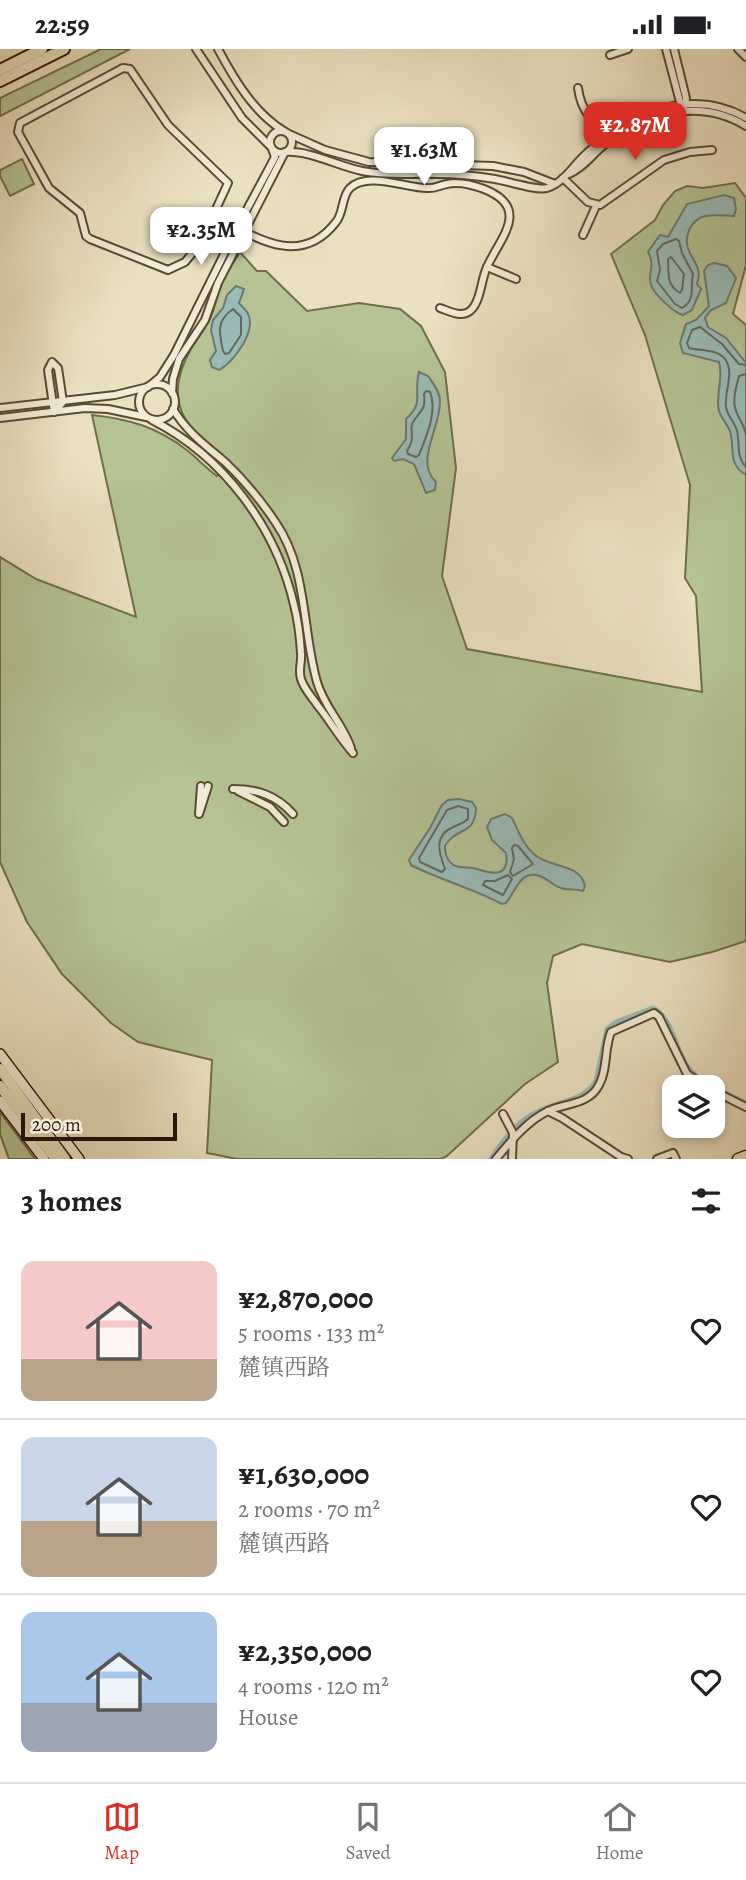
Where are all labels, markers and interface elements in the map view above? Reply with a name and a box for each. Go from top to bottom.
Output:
text: 22:59 [35,7,89,42]
pin: ¥2.87M [578,103,692,162]
text: ¥2.87M [600,109,670,140]
pin: ¥1.63M [367,127,481,187]
text: ¥1.63M [390,134,458,165]
pin: ¥2.35M [144,207,258,267]
text: ¥2.35M [166,214,236,245]
map controls [662,1075,725,1138]
button: layers [662,1075,725,1138]
scale bar [21,1110,177,1142]
text: 200 m [32,1112,81,1138]
text: 3 homes [21,1181,122,1221]
icon: filters [687,1182,725,1220]
text: ¥2,870,000 [238,1278,373,1318]
icon: home [77,1289,161,1373]
icon: heart [687,1312,725,1350]
text: 5 rooms · 133 m² [238,1318,384,1349]
text: 麓镇西路 [238,1352,330,1383]
text: ¥1,630,000 [238,1454,369,1494]
icon: home [77,1465,161,1549]
icon: heart [687,1488,725,1526]
text: 2 rooms · 70 m² [238,1494,380,1525]
text: 麓镇西路 [238,1528,330,1559]
text: ¥2,350,000 [238,1631,372,1671]
icon: home [77,1640,161,1724]
icon: heart [687,1663,725,1701]
text: 4 rooms · 120 m² [238,1671,389,1702]
text: House [238,1702,298,1733]
tab: Map [103,1798,141,1866]
tab: Saved [346,1798,391,1866]
tab: Home [596,1798,643,1866]

